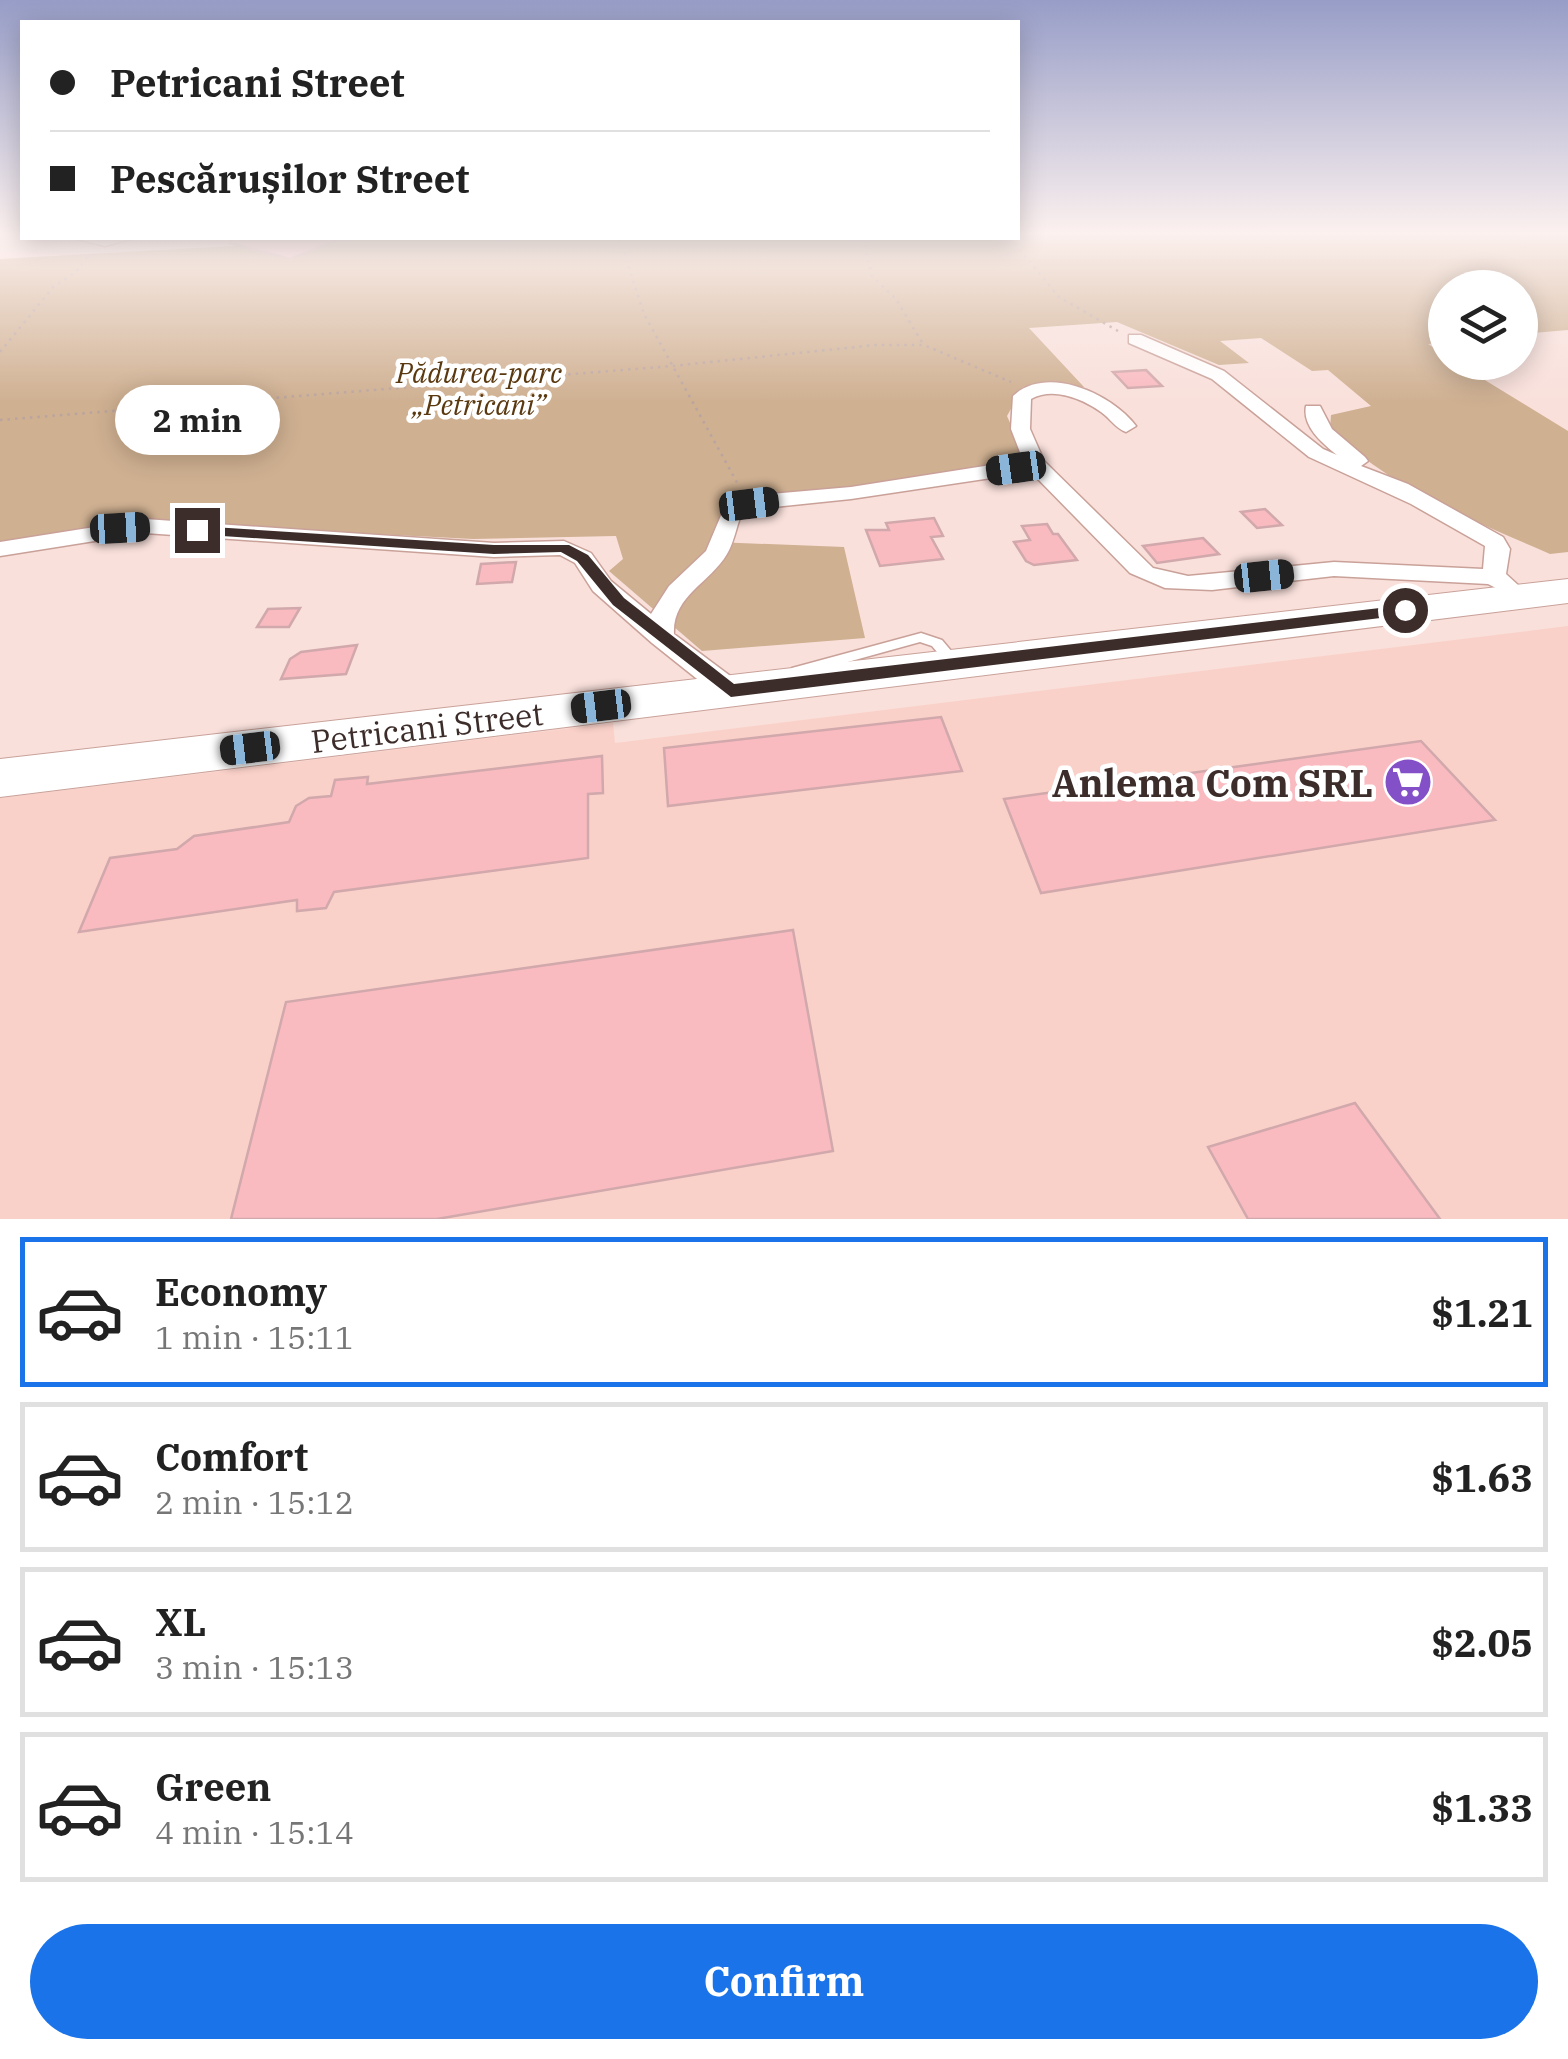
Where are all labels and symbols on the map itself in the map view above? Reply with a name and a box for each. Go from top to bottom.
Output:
park label: Pădurea-parc „Petricani” [395,354,562,423]
callout: 2 min [114,385,280,455]
car [984,449,1048,487]
car [717,485,781,523]
route end [175,508,220,553]
car [89,511,151,545]
car [1233,558,1295,594]
route start [1383,588,1428,633]
car [569,687,633,725]
street label: Petricani Street [308,692,546,762]
car [218,729,282,767]
supermarket icon: Anlema Com SRL [1382,756,1434,808]
place label: Anlema Com SRL [1052,758,1373,807]

